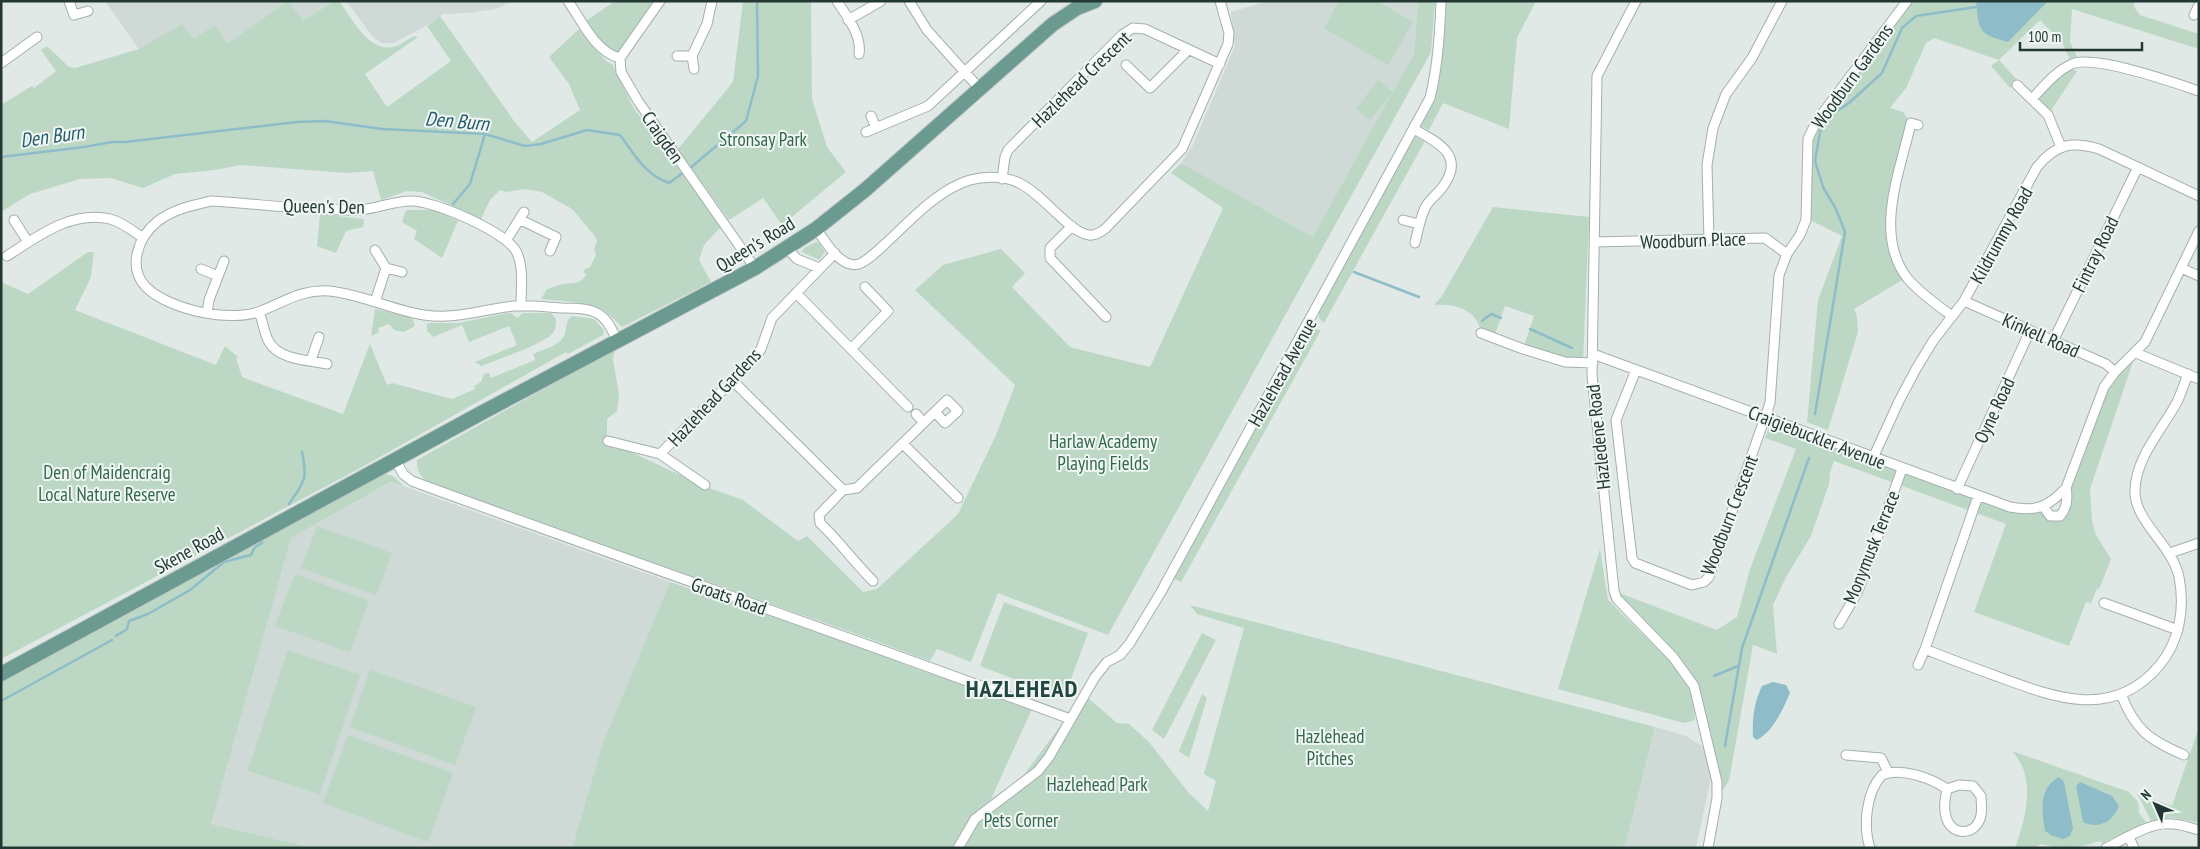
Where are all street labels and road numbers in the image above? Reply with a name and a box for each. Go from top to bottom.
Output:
street label: Woodburn Gardens [1806,19,1898,133]
street label: Hazlehead Crescent [1026,25,1136,132]
street label: Craigden [637,106,689,168]
street label: Kildrummy Road [1964,182,2038,288]
street label: Queen's Den [283,193,365,219]
street label: Queen's Road [711,211,799,277]
street label: Fintray Road [2066,212,2124,296]
street label: Woodburn Place [1640,226,1746,254]
street label: Kinkell Road [1999,307,2083,363]
street label: Hazlehead Avenue [1242,313,1322,431]
street label: Hazlehead Gardens [662,343,766,451]
street label: Oyne Road [1968,373,2020,447]
street label: Hazledene Road [1581,383,1615,491]
street label: Craigiebuckler Avenue [1745,400,1889,474]
street label: Woodburn Crescent [1695,451,1763,578]
street label: Monymusk Terrace [1837,487,1905,607]
street label: Skene Road [150,521,228,579]
street label: Groats Road [688,572,770,620]

